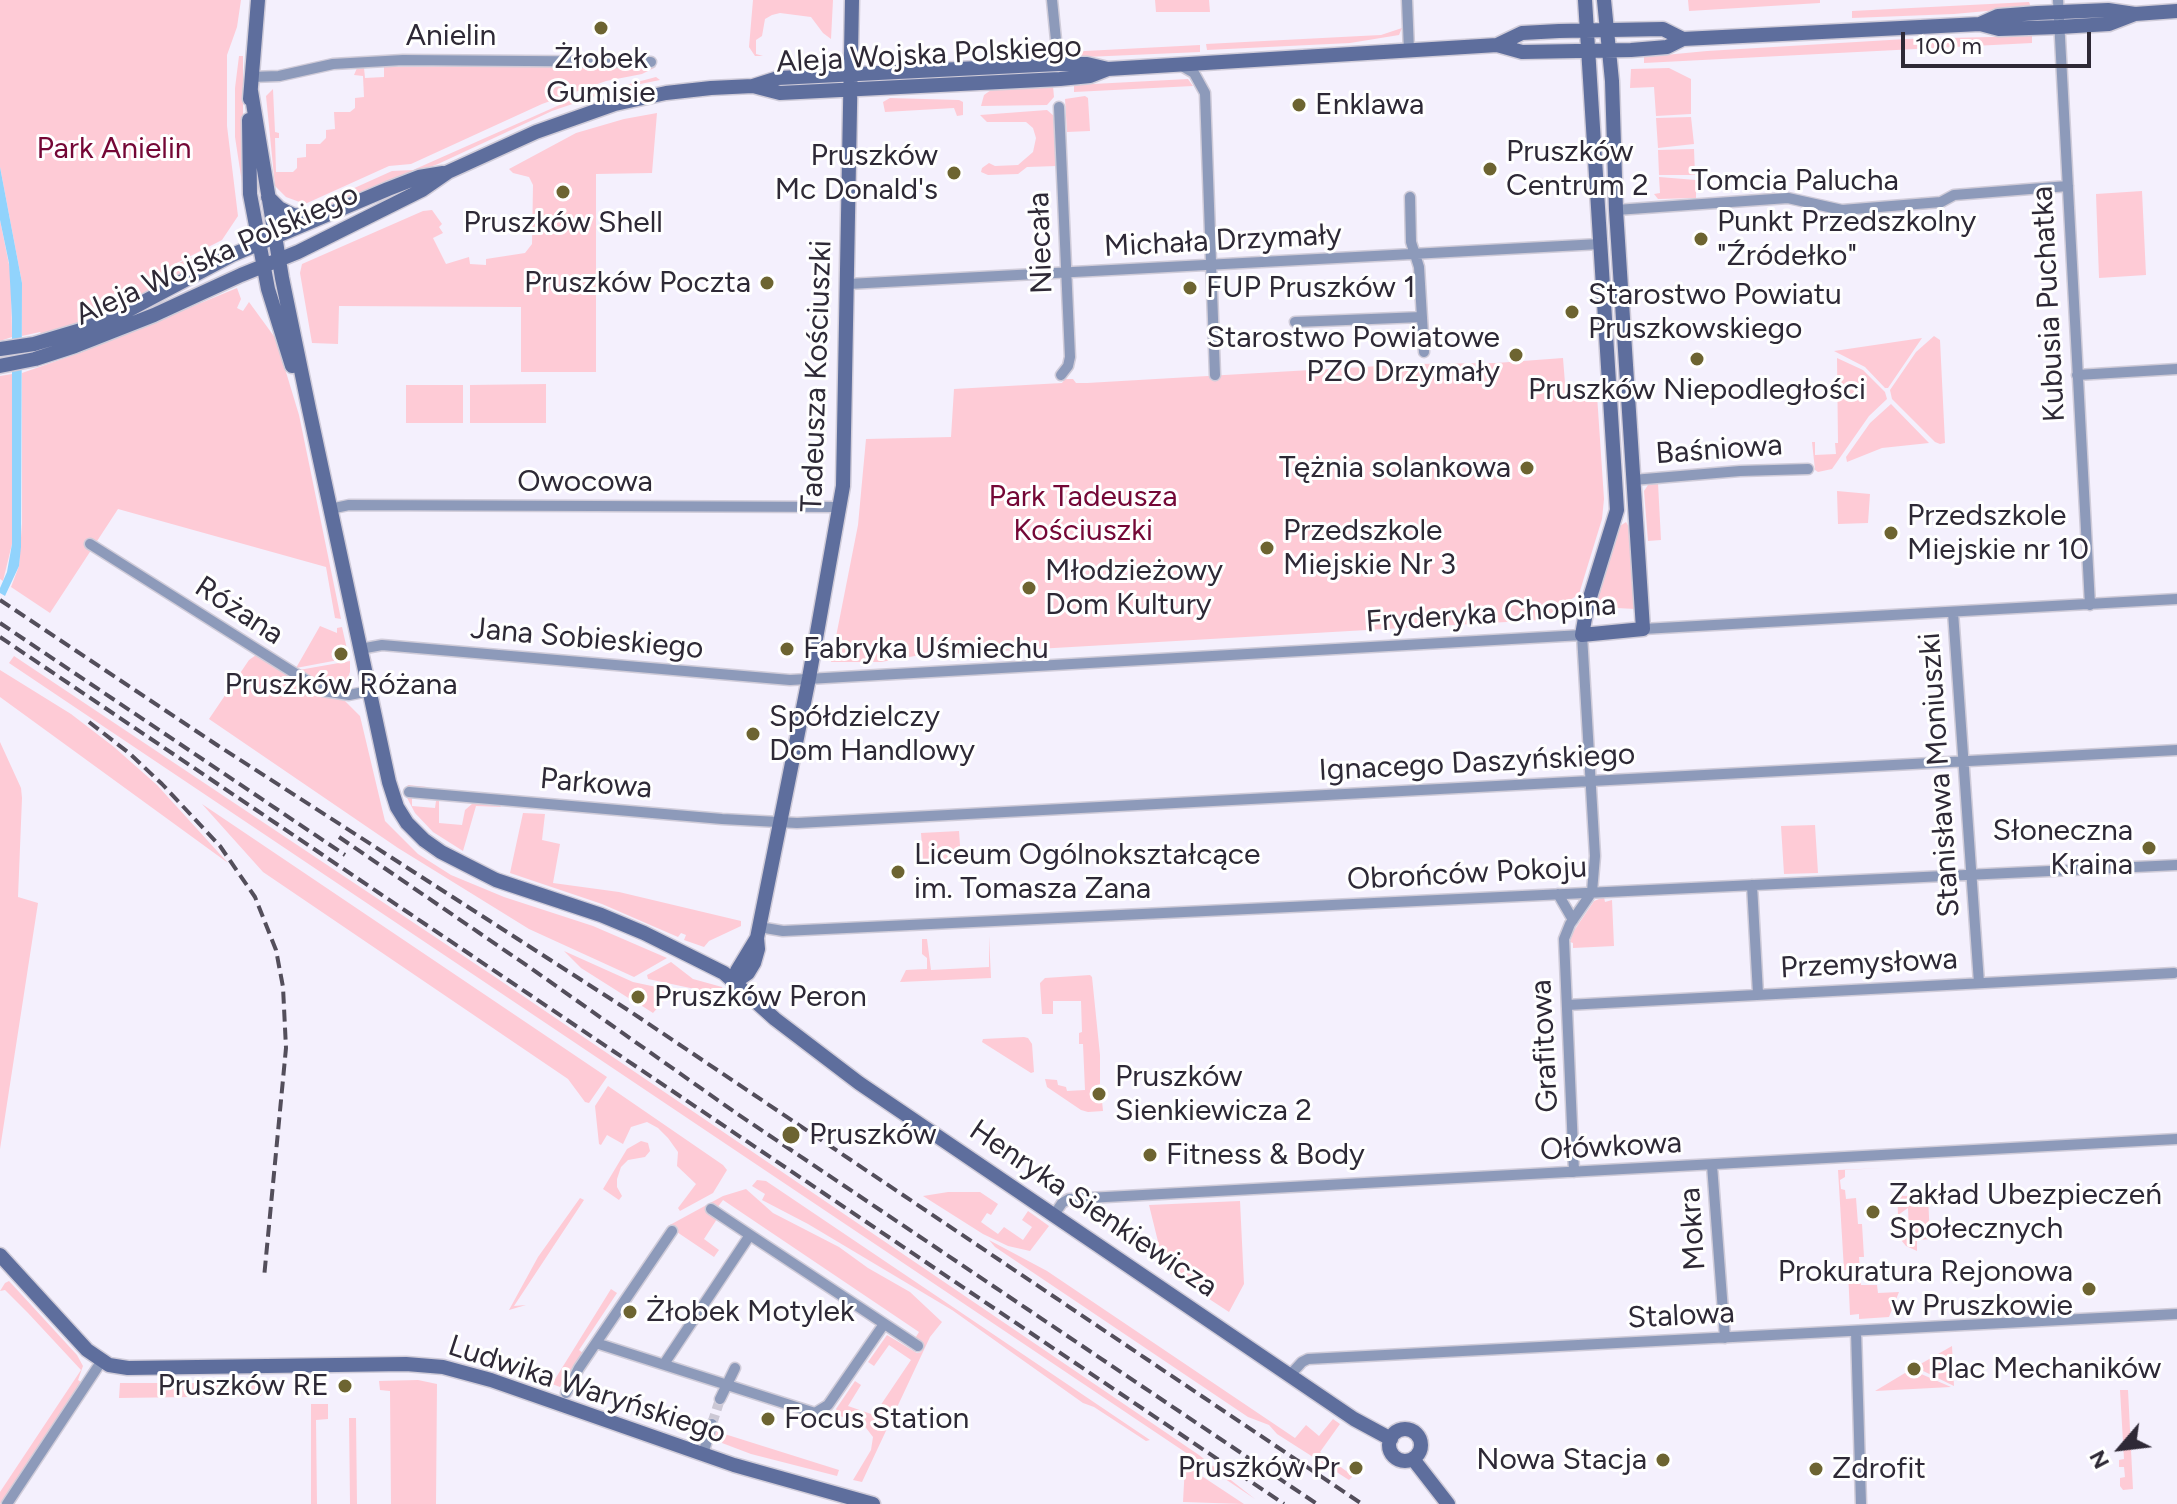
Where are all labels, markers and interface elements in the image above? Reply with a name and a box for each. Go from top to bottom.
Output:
scale bar [1905,16,2095,66]
street label: Anielin [406,18,496,54]
marker: Żłobek Gumisie [592,19,610,37]
street label: Aleja Wojska Polskiego [775,29,1083,81]
text: 100 m [1915,31,1982,60]
place label: Żłobek Gumisie [546,41,656,112]
place label: Enklawa [1315,87,1424,123]
marker: Enklawa [1290,96,1308,114]
park label: Park Anielin [36,131,192,167]
place label: Pruszków Centrum 2 [1506,134,1649,204]
place label: Pruszków Mc Donald's [775,138,938,208]
marker: Pruszków Centrum 2 [1481,160,1499,178]
street label: Tomcia Palucha [1691,163,1899,199]
marker: Pruszków Mc Donald's [945,164,963,182]
street label: Aleja Wojska Polskiego [70,176,364,334]
marker: Pruszków Shell [554,183,572,201]
street label: Kubusia Puchatka [2025,185,2073,423]
street label: Niecała [1021,191,1061,295]
place label: Punkt Przedszkolny "Źródełko" [1717,204,1976,274]
place label: Pruszków Shell [463,205,663,241]
street label: Michała Drzymały [1103,217,1343,265]
marker: Punkt Przedszkolny "Źródełko" [1692,230,1710,248]
street label: Tadeusza Kościuszki [794,240,840,512]
place label: Pruszków Poczta [524,265,751,301]
place label: FUP Pruszków 1 [1206,270,1416,306]
marker: Pruszków Poczta [758,274,776,292]
place label: Starostwo Powiatu Pruszkowskiego [1588,277,1842,348]
marker: FUP Pruszków 1 [1181,279,1199,297]
marker: Starostwo Powiatu Pruszkowskiego [1563,303,1581,321]
place label: Starostwo Powiatowe PZO Drzymały [1207,320,1500,390]
marker: Starostwo Powiatowe PZO Drzymały [1507,346,1525,364]
marker: Pruszków Niepodległości [1688,350,1706,368]
place label: Pruszków Niepodległości [1528,372,1866,408]
street label: Baśniowa [1654,428,1784,472]
place label: Tężnia solankowa [1279,450,1511,486]
marker: Tężnia solankowa [1518,459,1536,477]
street label: Owocowa [517,464,653,500]
park label: Park Tadeusza Kościuszki [988,479,1178,550]
place label: Przedszkole Miejskie nr 10 [1907,498,2089,568]
place label: Przedszkole Miejskie Nr 3 [1283,513,1456,584]
marker: Przedszkole Miejskie nr 10 [1882,524,1900,542]
marker: Przedszkole Miejskie Nr 3 [1258,539,1276,557]
place label: Młodzieżowy Dom Kultury [1045,553,1223,624]
street label: Różana [188,569,290,653]
marker: Młodzieżowy Dom Kultury [1020,579,1038,597]
street label: Fryderyka Chopina [1365,587,1617,641]
street label: Jana Sobieskiego [469,611,705,667]
place label: Fabryka Uśmiechu [803,631,1049,667]
street label: Stanisława Moniuszki [1912,631,1968,919]
marker: Fabryka Uśmiechu [778,640,796,658]
marker: Pruszków Różana [332,645,350,663]
place label: Pruszków Różana [224,667,458,703]
place label: Spółdzielczy Dom Handlowy [769,699,975,770]
marker: Spółdzielczy Dom Handlowy [744,725,762,743]
street label: Ignacego Daszyńskiego [1318,737,1636,789]
street label: Parkowa [539,761,653,807]
place label: Słoneczna Kraina [1993,813,2133,884]
place label: Liceum Ogólnokształcące im. Tomasza Zana [914,837,1260,908]
marker: Słoneczna Kraina [2140,839,2158,857]
street label: Obrońców Pokoju [1346,850,1588,898]
marker: Liceum Ogólnokształcące im. Tomasza Zana [889,863,907,881]
street label: Przemysłowa [1779,941,1959,987]
place label: Pruszków Peron [654,979,867,1015]
street label: Grafitowa [1524,979,1566,1113]
marker: Pruszków Peron [629,988,647,1006]
place label: Pruszków Sienkiewicza 2 [1115,1059,1312,1130]
marker: Pruszków Sienkiewicza 2 [1090,1085,1108,1103]
street label: Henryka Sienkiewicza [962,1113,1224,1305]
place label: Pruszków [809,1117,937,1153]
marker: Pruszków [780,1124,802,1146]
street label: Ołówkowa [1539,1125,1683,1169]
place label: Fitness & Body [1166,1137,1365,1173]
marker: Fitness & Body [1141,1146,1159,1164]
place label: Zakład Ubezpieczeń Społecznych [1889,1177,2162,1248]
street label: Mokra [1672,1186,1714,1272]
marker: Zakład Ubezpieczeń Społecznych [1864,1203,1882,1221]
place label: Prokuratura Rejonowa w Pruszkowie [1778,1254,2073,1324]
marker: Prokuratura Rejonowa w Pruszkowie [2080,1280,2098,1298]
place label: Żłobek Motylek [646,1294,854,1330]
street label: Stalowa [1627,1295,1735,1337]
marker: Żłobek Motylek [621,1303,639,1321]
street label: Ludwika Waryńskiego [444,1328,730,1452]
place label: Plac Mechaników [1930,1351,2161,1387]
marker: Plac Mechaników [1905,1360,1923,1378]
place label: Pruszków RE [157,1368,329,1404]
marker: Pruszków RE [336,1377,354,1395]
place label: Focus Station [784,1401,969,1437]
north arrow [2081,1408,2161,1488]
marker: Focus Station [759,1410,777,1428]
place label: Nowa Stacja [1476,1442,1647,1478]
text: N [2083,1446,2115,1473]
place label: Pruszków Pr [1178,1450,1340,1486]
marker: Nowa Stacja [1654,1451,1672,1469]
place label: Zdrofit [1832,1451,1926,1487]
marker: Pruszków Pr [1347,1459,1365,1477]
marker: Zdrofit [1807,1460,1825,1478]

